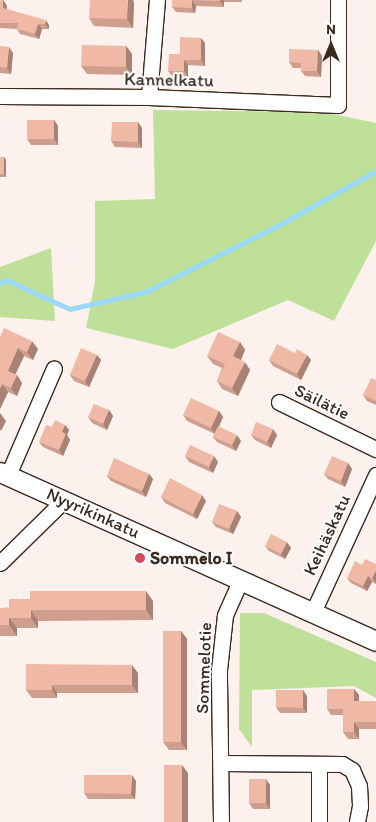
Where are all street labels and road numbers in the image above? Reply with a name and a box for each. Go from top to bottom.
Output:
street label: Kannelkatu [124,68,214,92]
street label: Säilätie [291,379,353,425]
street label: Nyyrikinkatu [43,483,143,543]
street label: Keihäskatu [299,491,355,579]
street label: Sommelotie [192,622,216,714]

